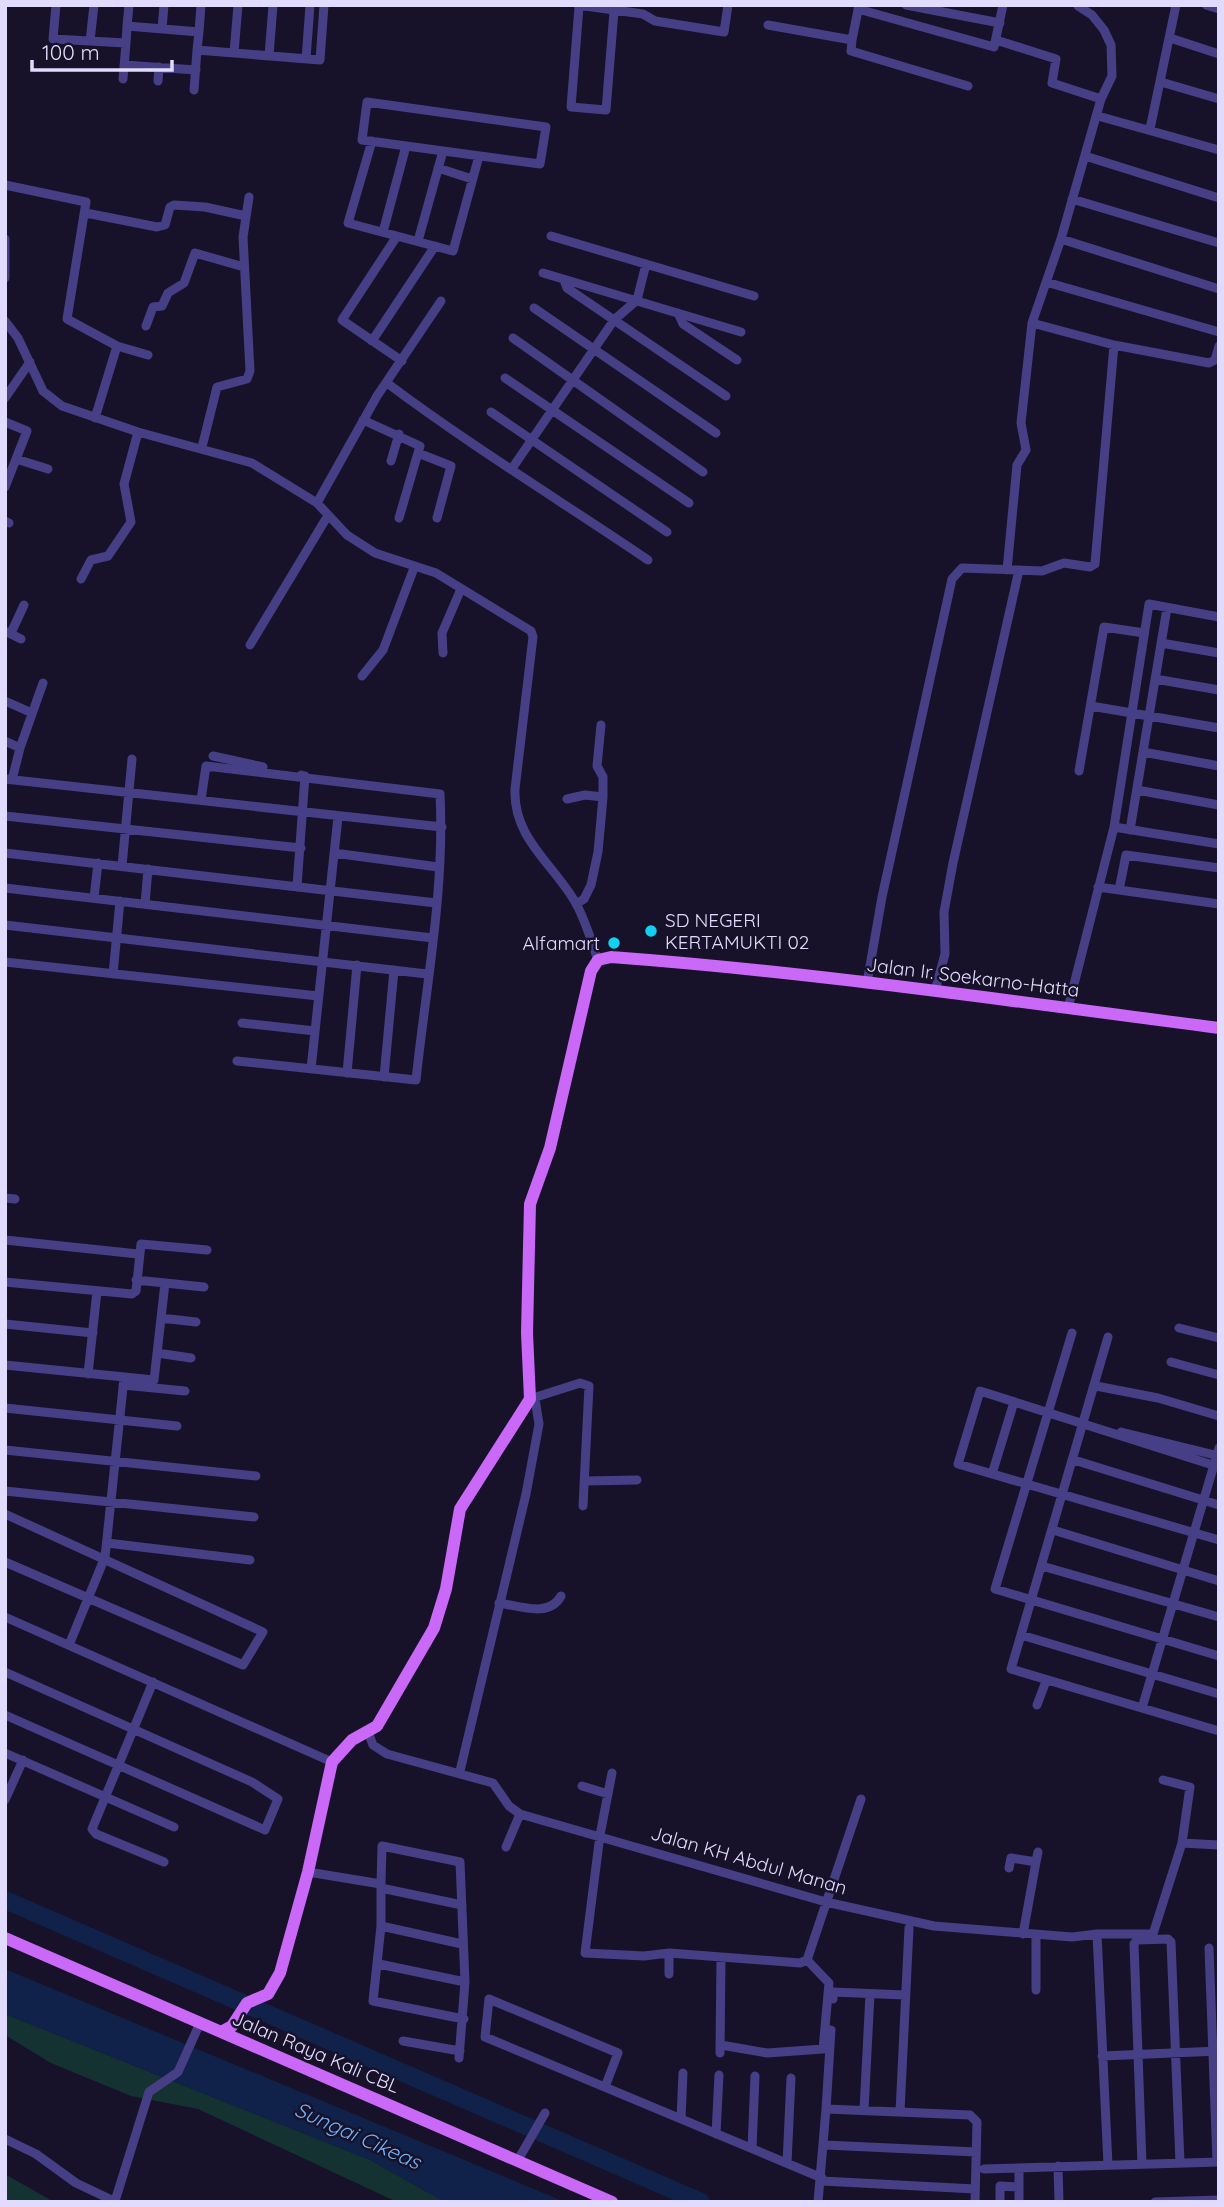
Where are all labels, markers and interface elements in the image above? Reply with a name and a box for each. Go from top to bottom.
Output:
scale bar [32,28,172,72]
text: 100 m [42,39,100,65]
place label: SD NEGERI KERTAMUKTI 02 [665,908,809,954]
marker: SD NEGERI KERTAMUKTI 02 [643,923,659,939]
place label: Alfamart [522,931,600,955]
marker: Alfamart [606,935,622,951]
street label: Jalan Ir. Soekarno-Hatta [865,952,1081,1002]
street label: Jalan KH Abdul Manan [648,1821,850,1899]
street label: Jalan Raya Kali CBL [229,2006,403,2098]
water label: Sungai Cikeas [291,2096,426,2175]

